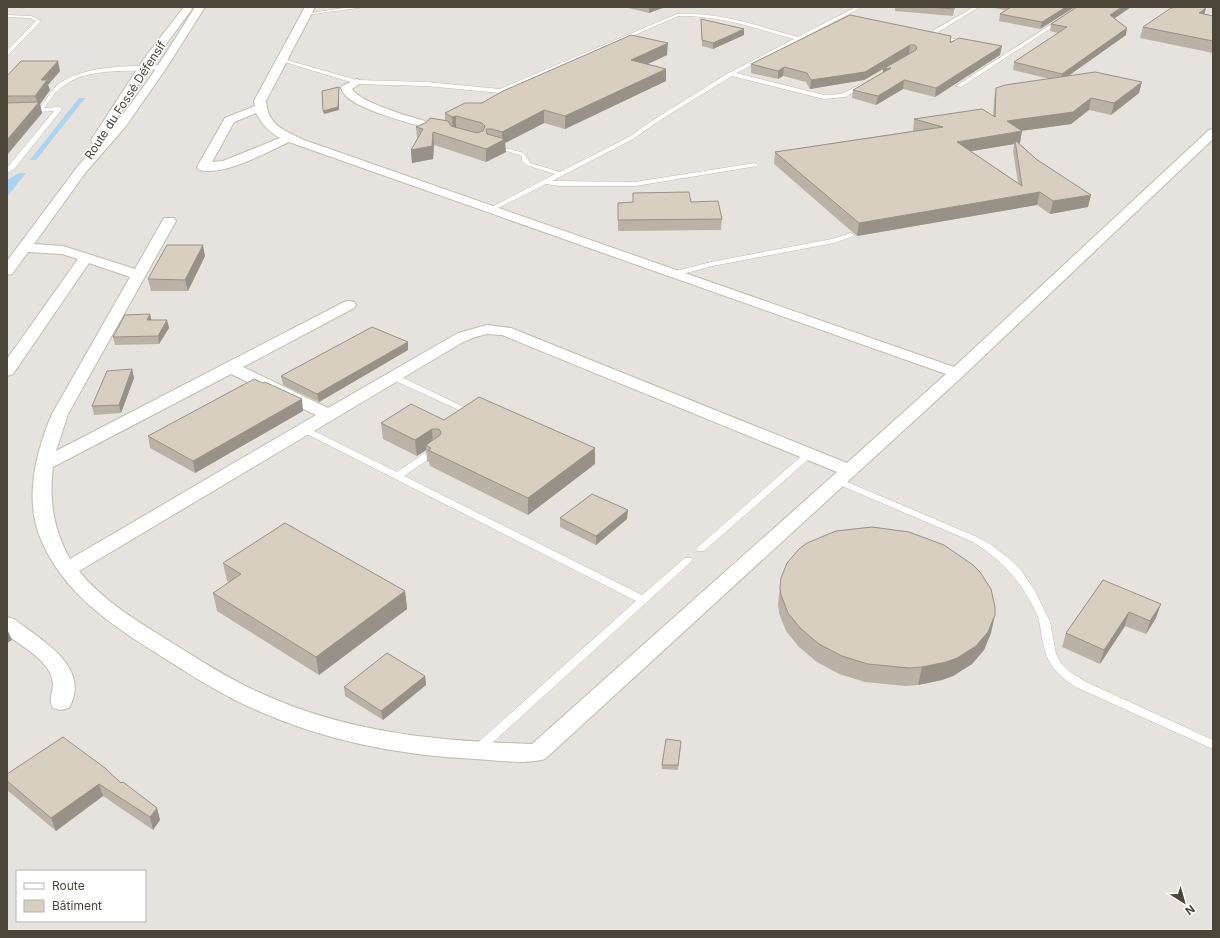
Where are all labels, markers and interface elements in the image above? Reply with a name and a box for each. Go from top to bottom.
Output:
street label: Route du Fossé Défensif [81,38,169,162]
legend [16,870,146,922]
text: Route [52,878,85,893]
north arrow [1164,882,1204,922]
text: Bâtiment [52,898,102,913]
text: N [1182,902,1198,918]

